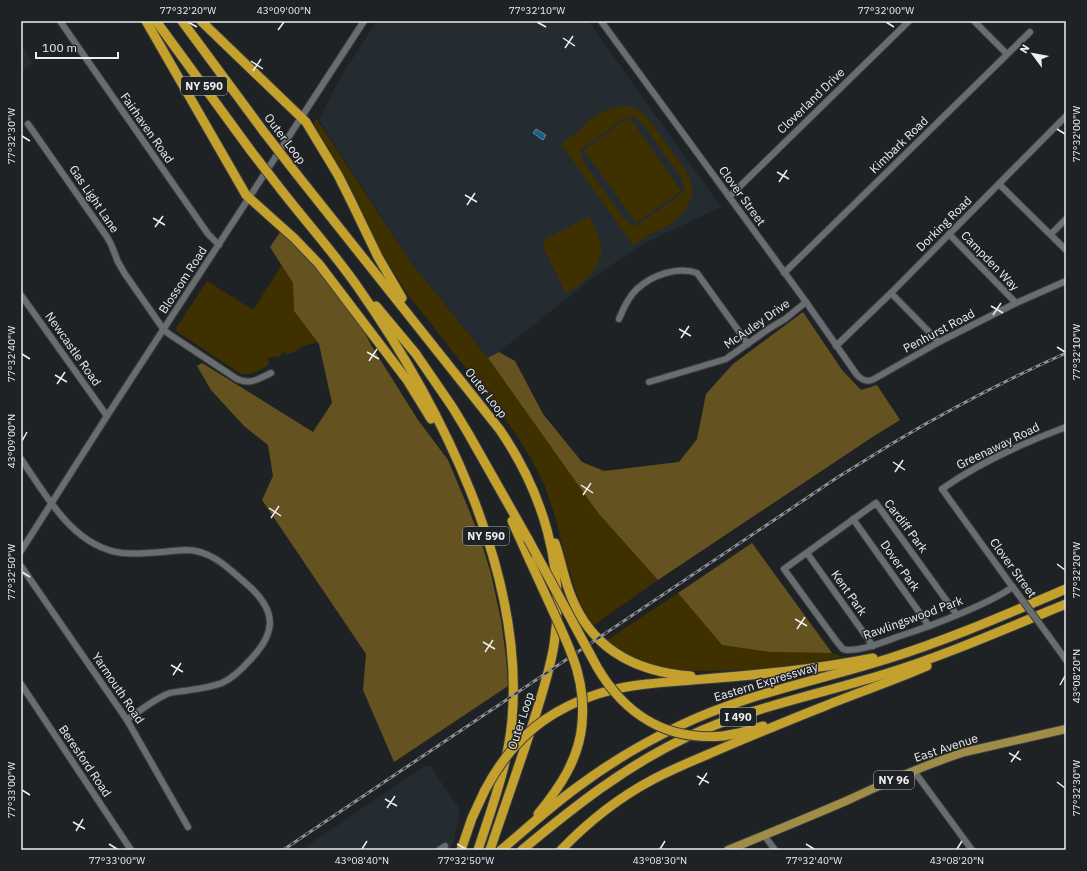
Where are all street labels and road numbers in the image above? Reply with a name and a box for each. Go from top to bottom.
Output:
street label: Cloverland Drive [774,64,848,137]
road number: NY 590 [181,77,227,95]
street label: Fairhaven Road [118,89,177,166]
street label: Outer Loop [261,110,309,167]
street label: Kimbark Road [866,113,931,176]
street label: Gas Light Lane [66,162,123,236]
street label: Clover Street [716,163,769,228]
street label: Dorking Road [913,193,974,254]
street label: Campden Way [958,228,1023,294]
street label: Blossom Road [155,243,210,316]
street label: McAuley Drive [721,295,793,352]
street label: Penhurst Road [900,305,977,356]
street label: Newcastle Road [42,309,104,389]
street label: Outer Loop [462,365,511,421]
street label: Greenaway Road [954,419,1042,472]
street label: Cardiff Park [881,496,932,556]
road number: NY 590 [463,527,509,545]
street label: Clover Street [987,535,1040,600]
street label: Dover Park [877,537,924,595]
street label: Kent Park [828,567,871,619]
street label: Rawlingswood Park [861,592,965,643]
street label: Yarmouth Road [89,649,148,726]
street label: Eastern Expressway [712,659,820,704]
street label: Outer Loop [504,690,537,752]
road number: I 490 [720,708,756,726]
street label: Beresford Road [56,722,115,799]
street label: East Avenue [912,730,980,765]
road number: NY 96 [874,771,914,789]

